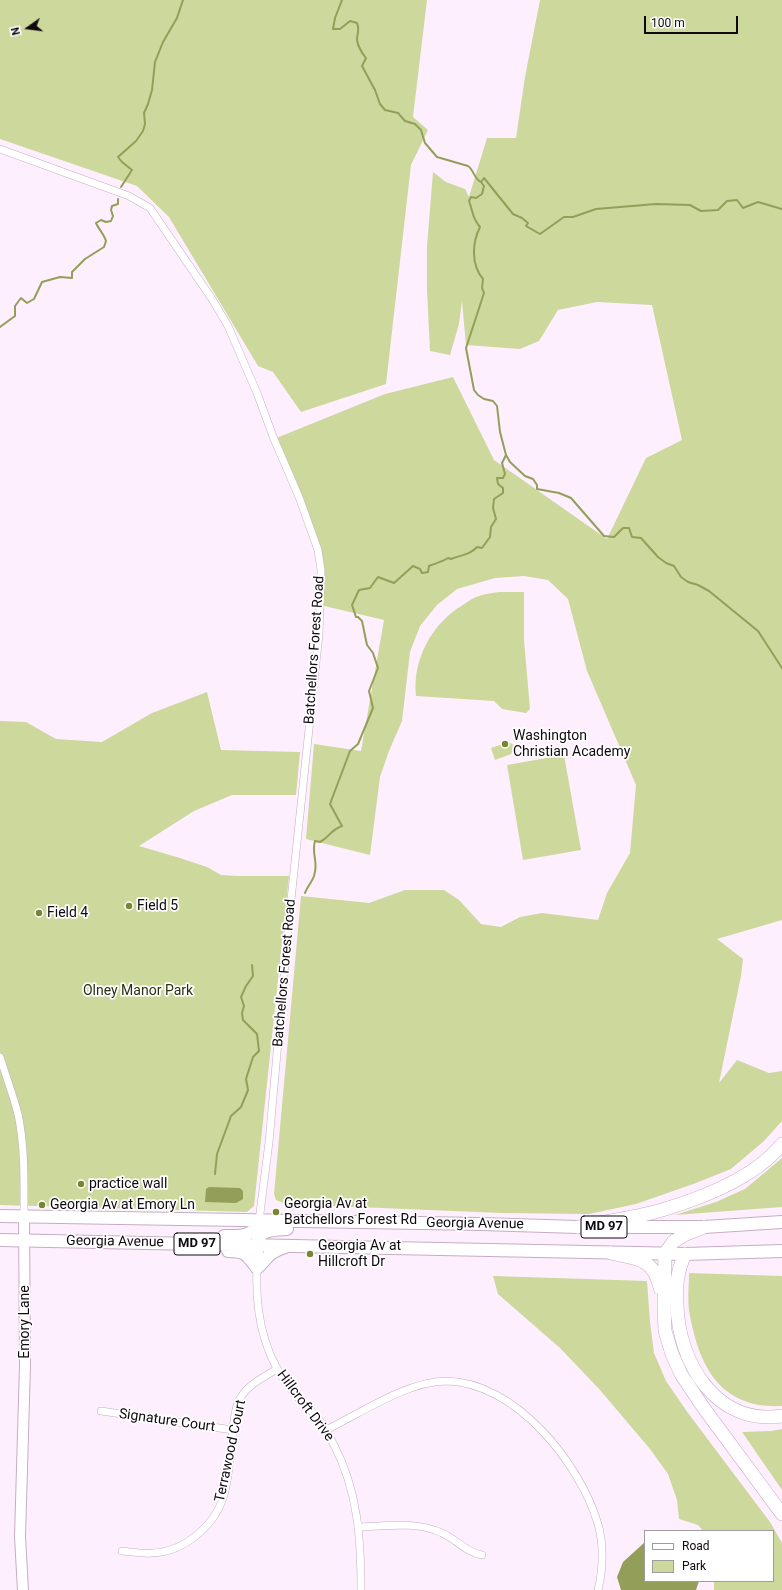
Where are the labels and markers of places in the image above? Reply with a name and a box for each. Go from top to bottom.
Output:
place label: Washington Christian Academy [513,728,630,760]
marker: Washington Christian Academy [500,739,510,749]
place label: Field 5 [137,898,178,914]
marker: Field 5 [124,901,134,911]
place label: Field 4 [47,905,88,921]
marker: Field 4 [34,908,44,918]
place label: practice wall [89,1176,167,1192]
marker: practice wall [76,1179,86,1189]
place label: Georgia Av at Batchellors Forest Rd [284,1196,417,1228]
place label: Georgia Av at Emory Ln [50,1197,195,1213]
marker: Georgia Av at Emory Ln [37,1200,47,1210]
marker: Georgia Av at Batchellors Forest Rd [271,1207,281,1217]
place label: Georgia Av at Hillcroft Dr [318,1238,401,1270]
marker: Georgia Av at Hillcroft Dr [305,1249,315,1259]

